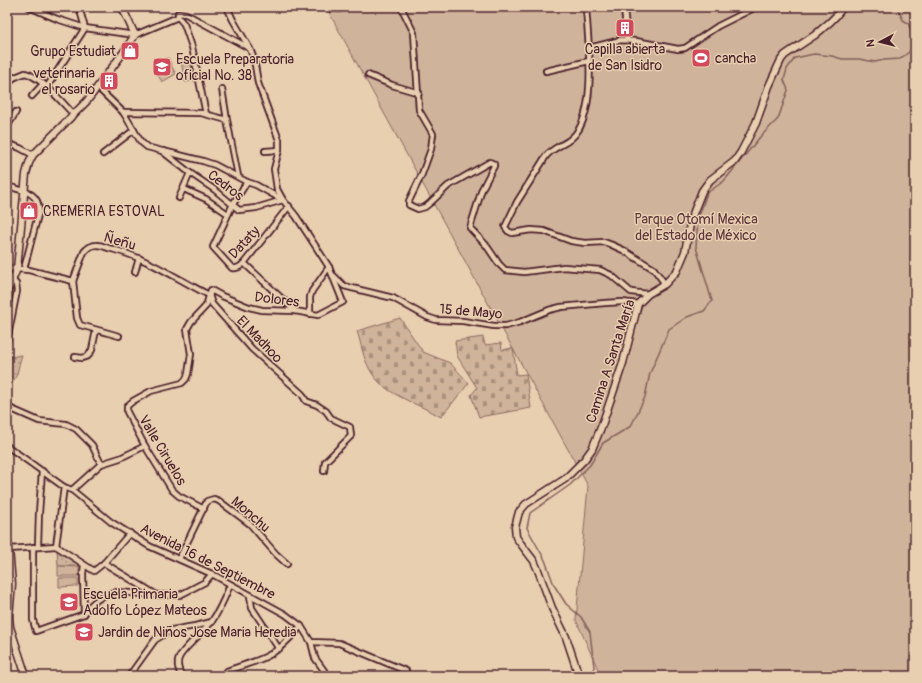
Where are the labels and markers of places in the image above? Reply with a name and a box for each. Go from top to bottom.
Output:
building icon: Capilla abierta de San Isidro [614,17,636,39]
shop icon: Grupo Estudiat [119,40,141,62]
place label: Capilla abierta de San Isidro [585,41,665,74]
place label: Grupo Estudiat [30,43,116,60]
sports icon: cancha [690,47,712,69]
place label: cancha [715,50,756,67]
place label: Escuela Preparatoria oficial No. 38 [176,51,294,84]
school or university icon: Escuela Preparatoria oficial No. 38 [151,56,173,78]
place label: veterinaria el rosario [32,65,95,98]
building icon: veterinaria el rosario [98,70,120,92]
shop icon: CREMERIA ESTOVAL [18,200,40,222]
place label: CREMERIA ESTOVAL [43,203,165,220]
place label: Escuela Primaria Adolfo López Mateos [83,586,208,619]
school or university icon: Escuela Primaria Adolfo López Mateos [58,591,80,613]
school or university icon: Jardin de Niños Jose Maria Heredia [73,621,95,643]
place label: Jardin de Niños Jose Maria Heredia [98,624,297,641]

